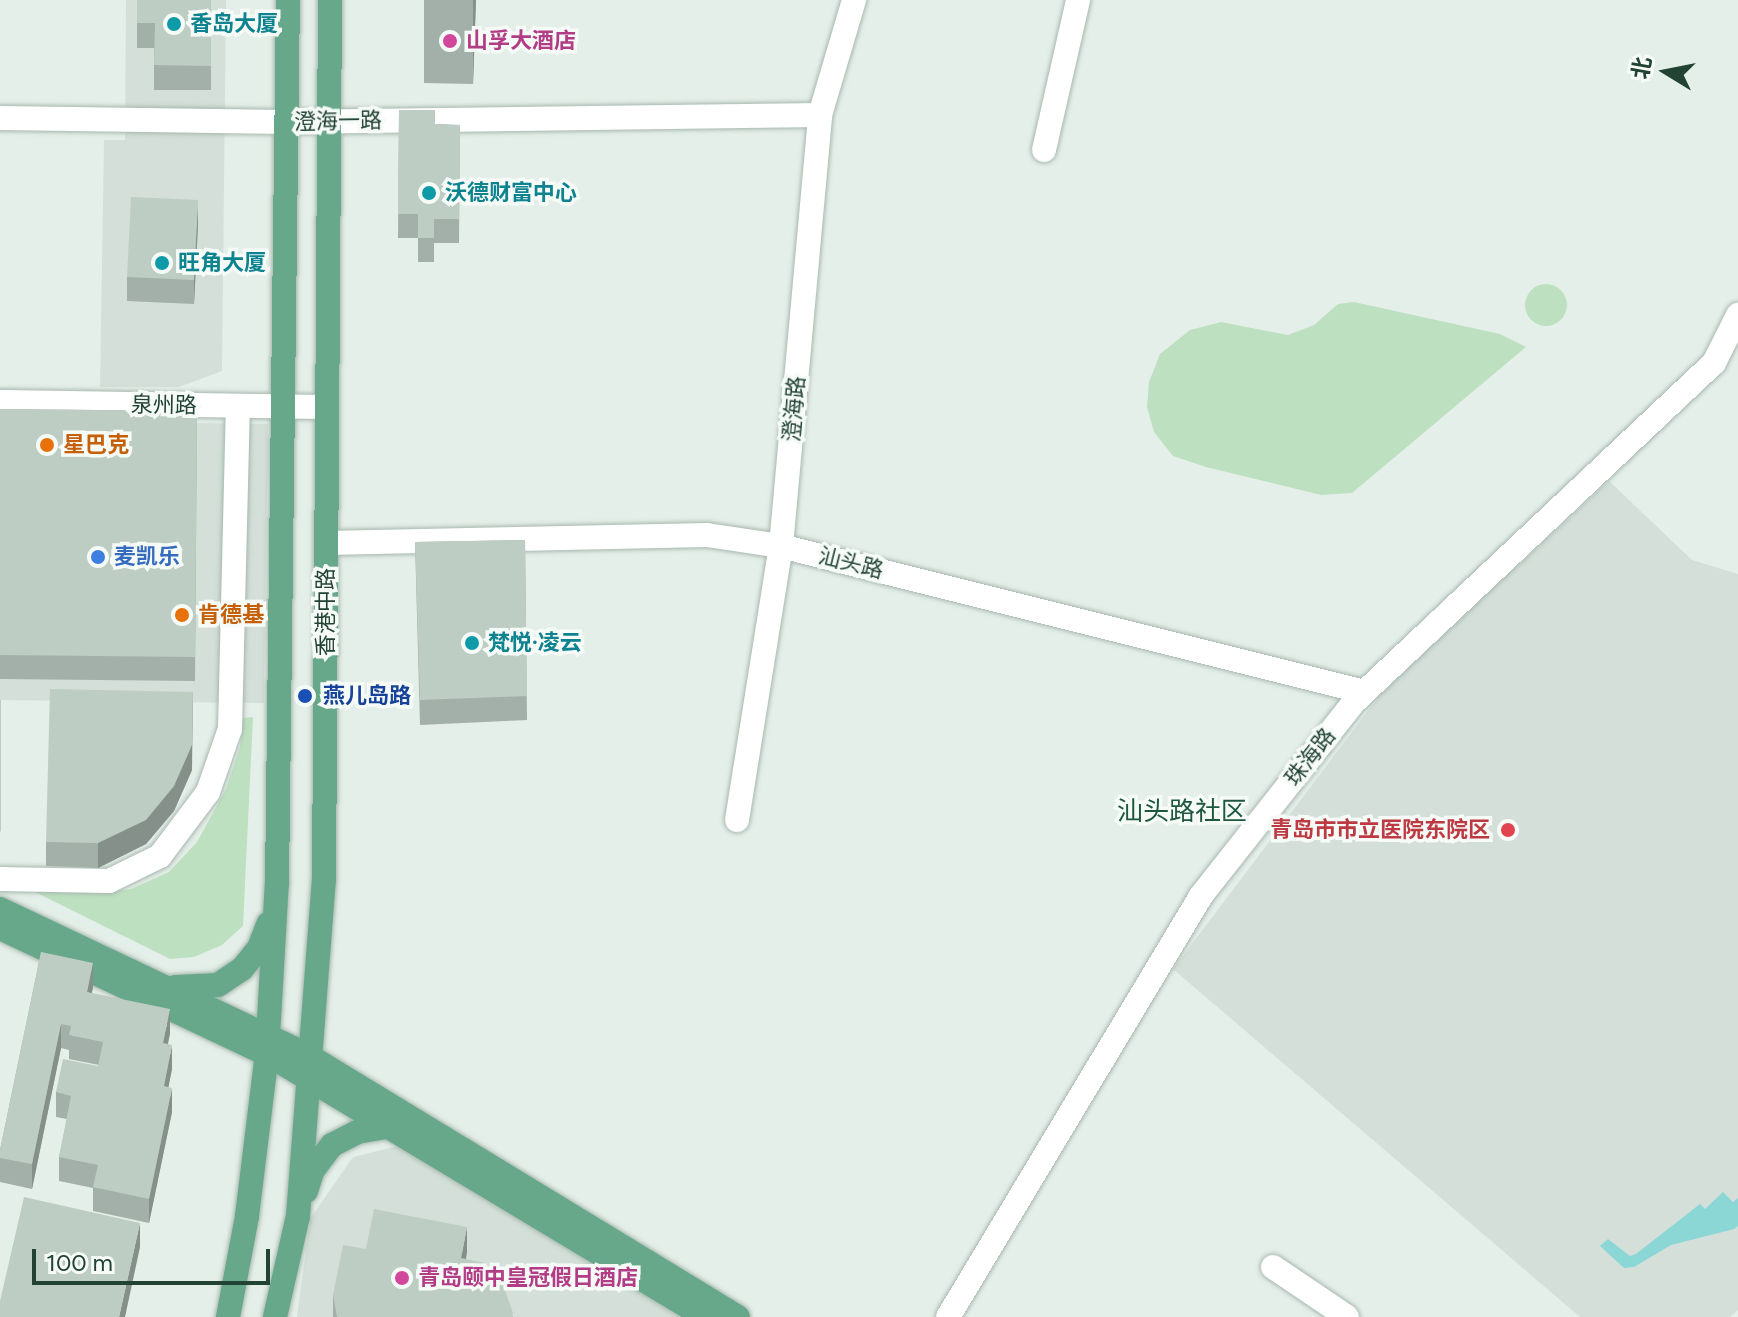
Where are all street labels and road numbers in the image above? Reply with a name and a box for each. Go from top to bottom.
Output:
street label: 澄海一路 [294,107,382,135]
street label: 澄海路 [778,375,810,443]
street label: 泉州路 [131,391,197,419]
street label: 汕头路 [816,542,886,584]
street label: 香港中路 [313,568,339,656]
street label: 珠海路 [1279,723,1341,791]

